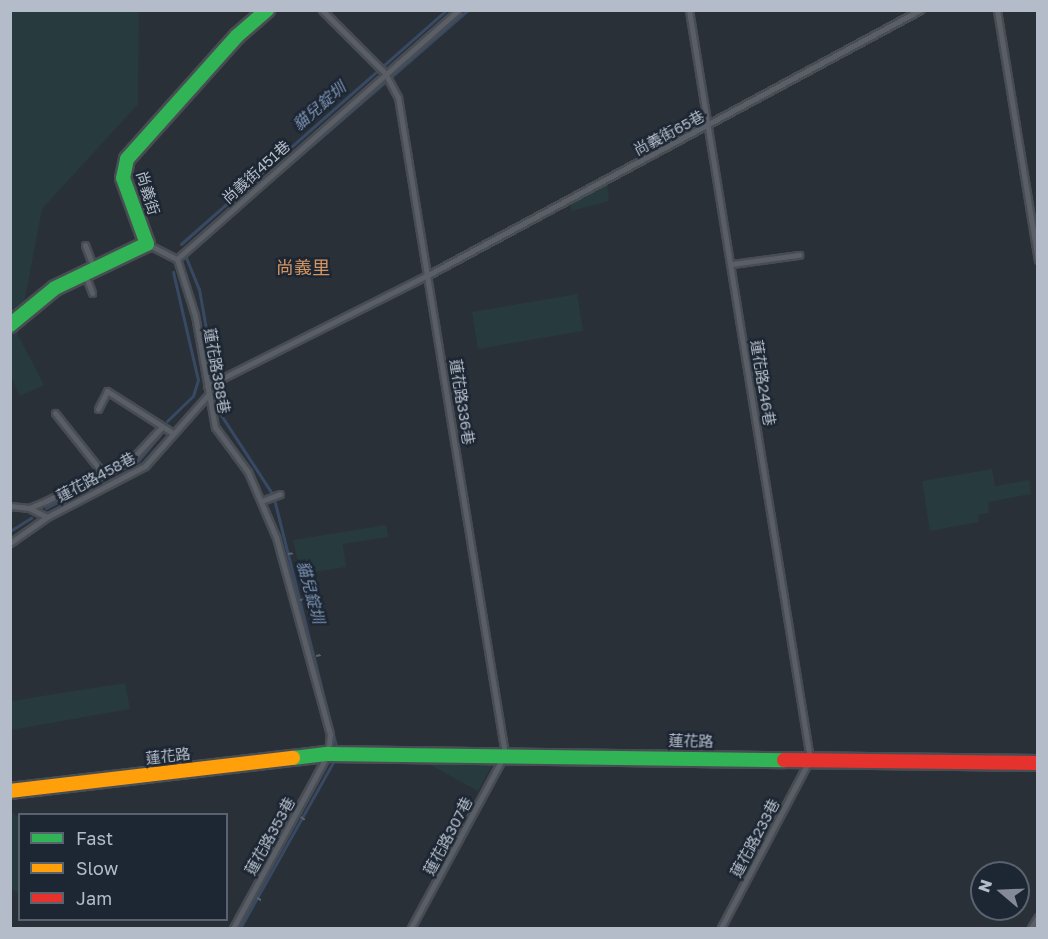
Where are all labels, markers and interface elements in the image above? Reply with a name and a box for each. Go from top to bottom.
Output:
water label: 貓兒錠圳 [289,78,349,134]
street label: 尚義街65巷 [630,107,708,159]
street label: 尚義街451巷 [218,137,294,207]
street label: 尚義街 [133,169,163,217]
district label: 尚義里 [276,256,330,278]
street label: 蓮花路388巷 [201,327,233,415]
street label: 蓮花路246巷 [747,339,779,427]
street label: 蓮花路336巷 [446,358,478,446]
street label: 蓮花路458巷 [53,449,139,505]
water label: 貓兒錠圳 [293,559,329,625]
street label: 蓮花路 [668,732,714,750]
street label: 蓮花路 [145,744,191,768]
street label: 蓮花路353巷 [241,794,299,878]
street label: 蓮花路307巷 [420,794,476,878]
street label: 蓮花路233巷 [727,796,783,880]
legend [18,813,228,921]
text: Fast [76,827,113,849]
text: Slow [76,857,118,879]
north arrow [970,861,1030,921]
text: N [973,877,996,895]
text: Jam [76,887,112,909]

